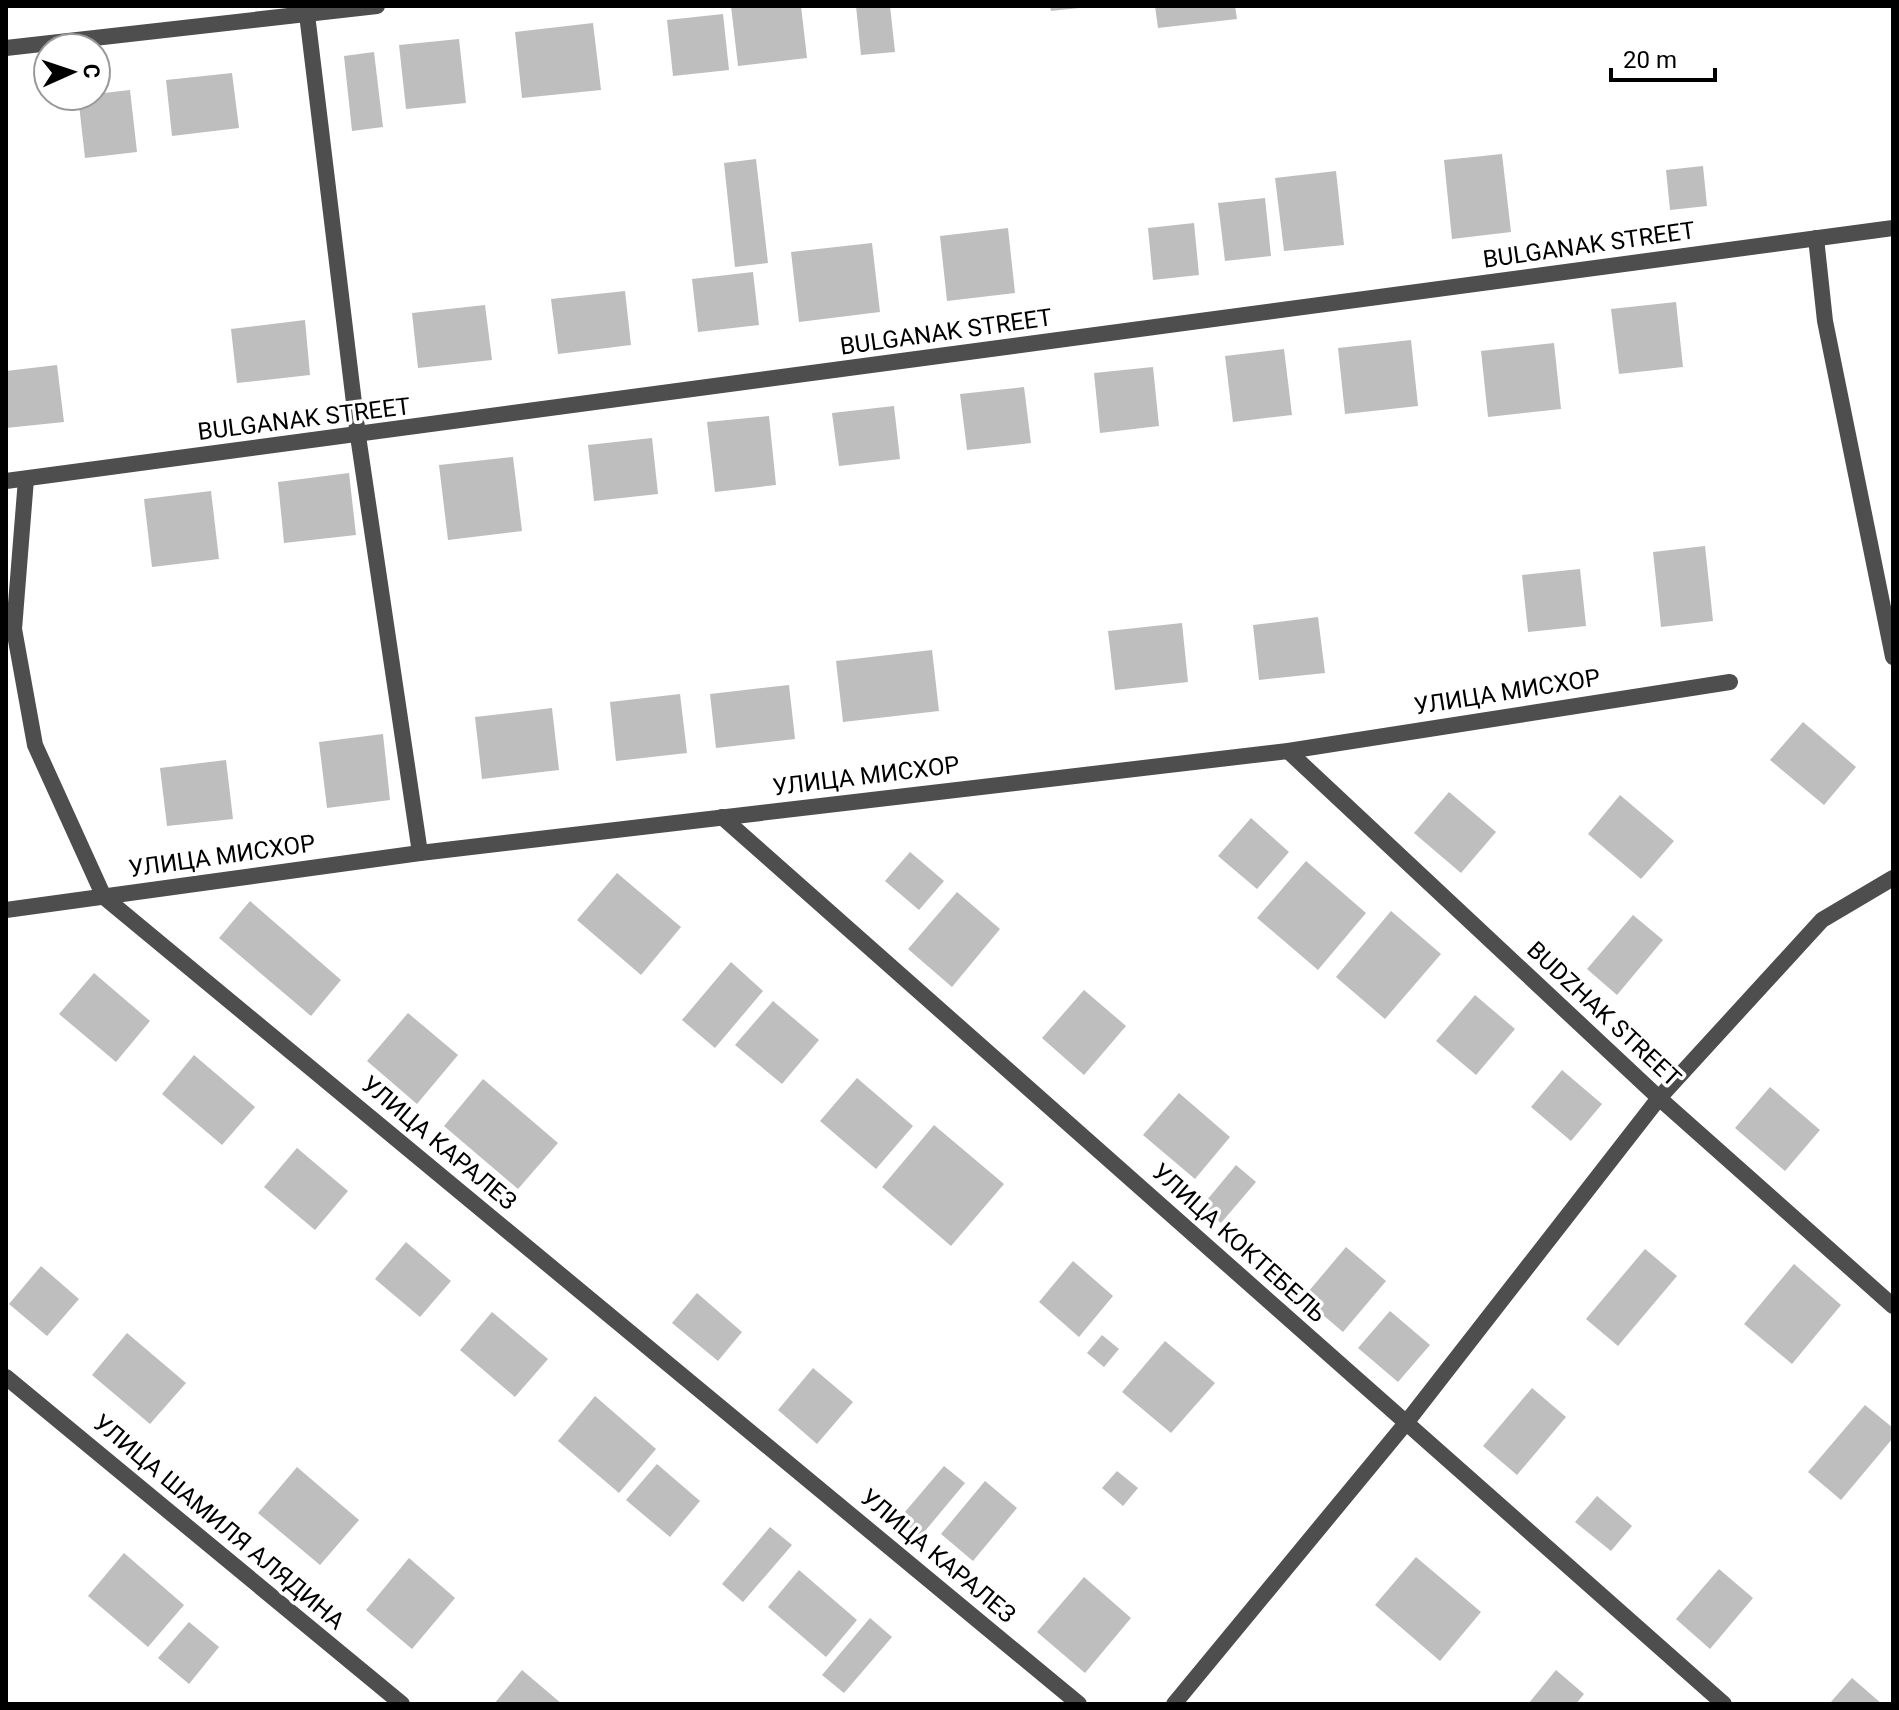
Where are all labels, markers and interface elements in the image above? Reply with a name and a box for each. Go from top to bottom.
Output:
north arrow [32,32,112,112]
scale bar [1611,32,1715,82]
text: 20 m [1623,46,1677,74]
text: С [79,63,104,79]
street label: BULGANAK STREET [1481,216,1697,274]
street label: BULGANAK STREET [838,303,1054,361]
street label: BULGANAK STREET [196,392,412,446]
street label: УЛИЦА МИСХОР [1412,663,1602,721]
street label: УЛИЦА МИСХОР [771,751,961,801]
street label: УЛИЦА МИСХОР [127,829,317,883]
street label: BUDZHAK STREET [1521,936,1687,1092]
street label: УЛИЦА КАРАЛЕЗ [356,1070,522,1216]
street label: УЛИЦА КОКТЕБЕЛЬ [1146,1158,1332,1328]
street label: УЛИЦА ШАМИЛЯ АЛЯДИНА [88,1409,351,1636]
street label: УЛИЦА КАРАЛЕЗ [855,1483,1021,1629]

